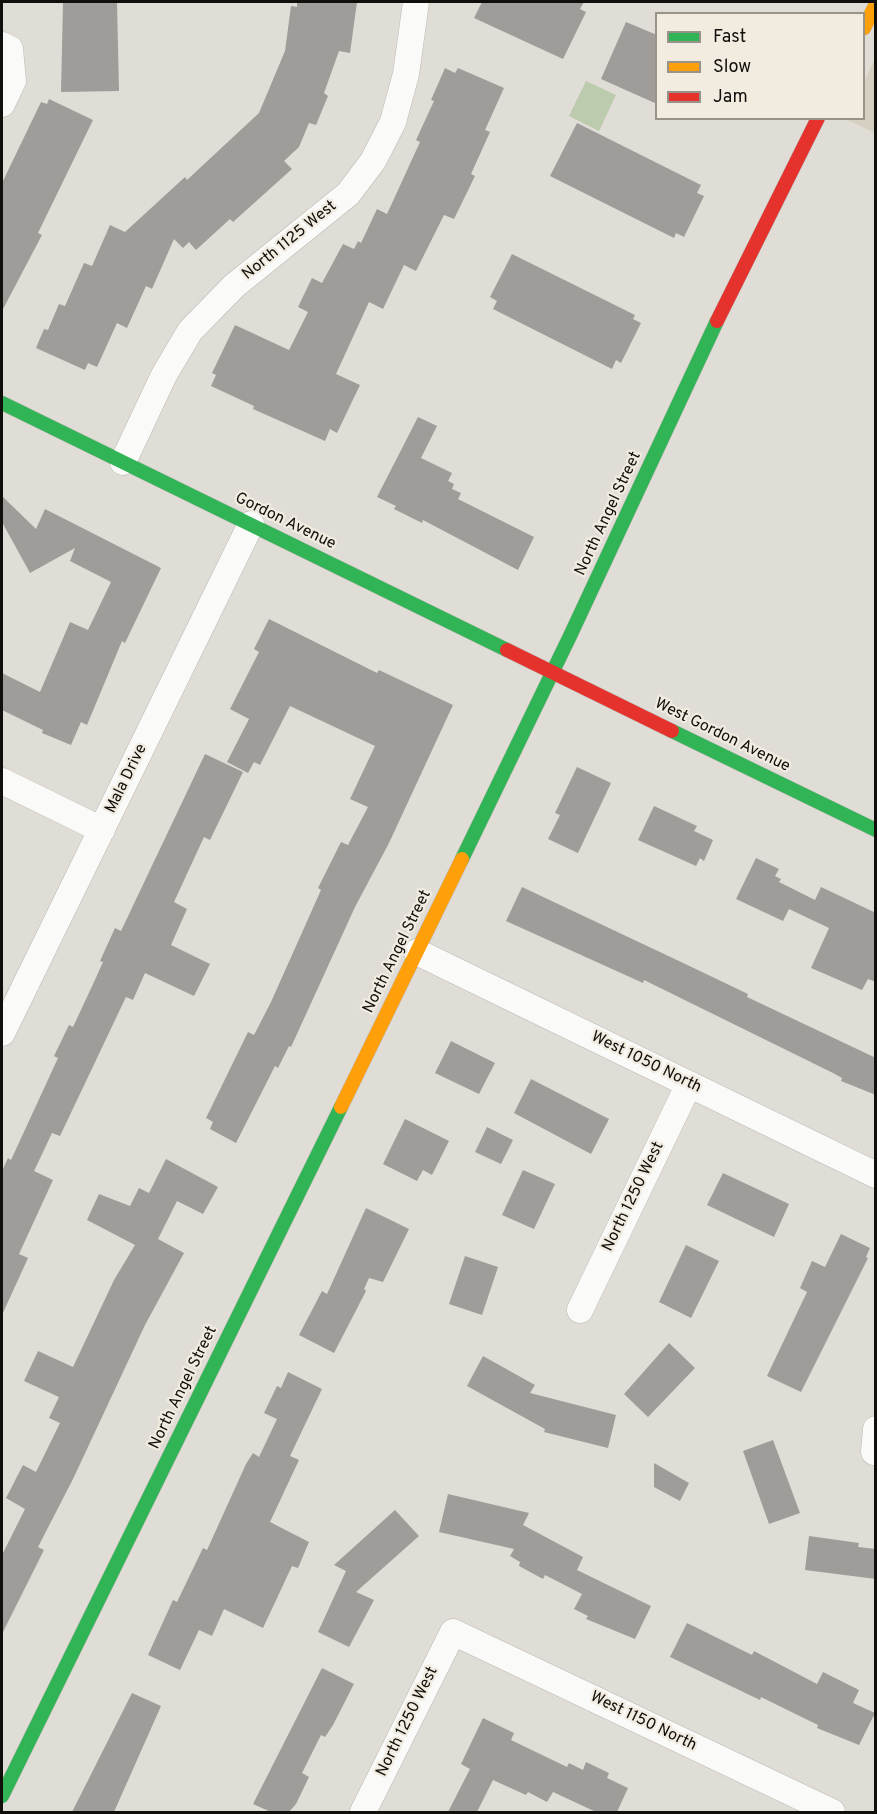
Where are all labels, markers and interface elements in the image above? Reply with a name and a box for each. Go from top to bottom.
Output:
legend [655,12,865,120]
text: Fast [713,26,746,49]
text: Slow [713,56,751,79]
text: Jam [713,86,748,109]
street label: North 1125 West [239,197,341,285]
street label: North Angel Street [572,449,646,579]
street label: Gordon Avenue [231,489,339,555]
street label: West Gordon Avenue [651,695,793,777]
street label: Mala Drive [102,741,152,817]
street label: North Angel Street [360,887,436,1017]
street label: West 1050 North [588,1028,704,1098]
street label: North 1250 West [599,1139,669,1255]
street label: North Angel Street [146,1323,222,1453]
street label: North 1250 West [373,1664,443,1780]
street label: West 1150 North [587,1688,699,1756]

